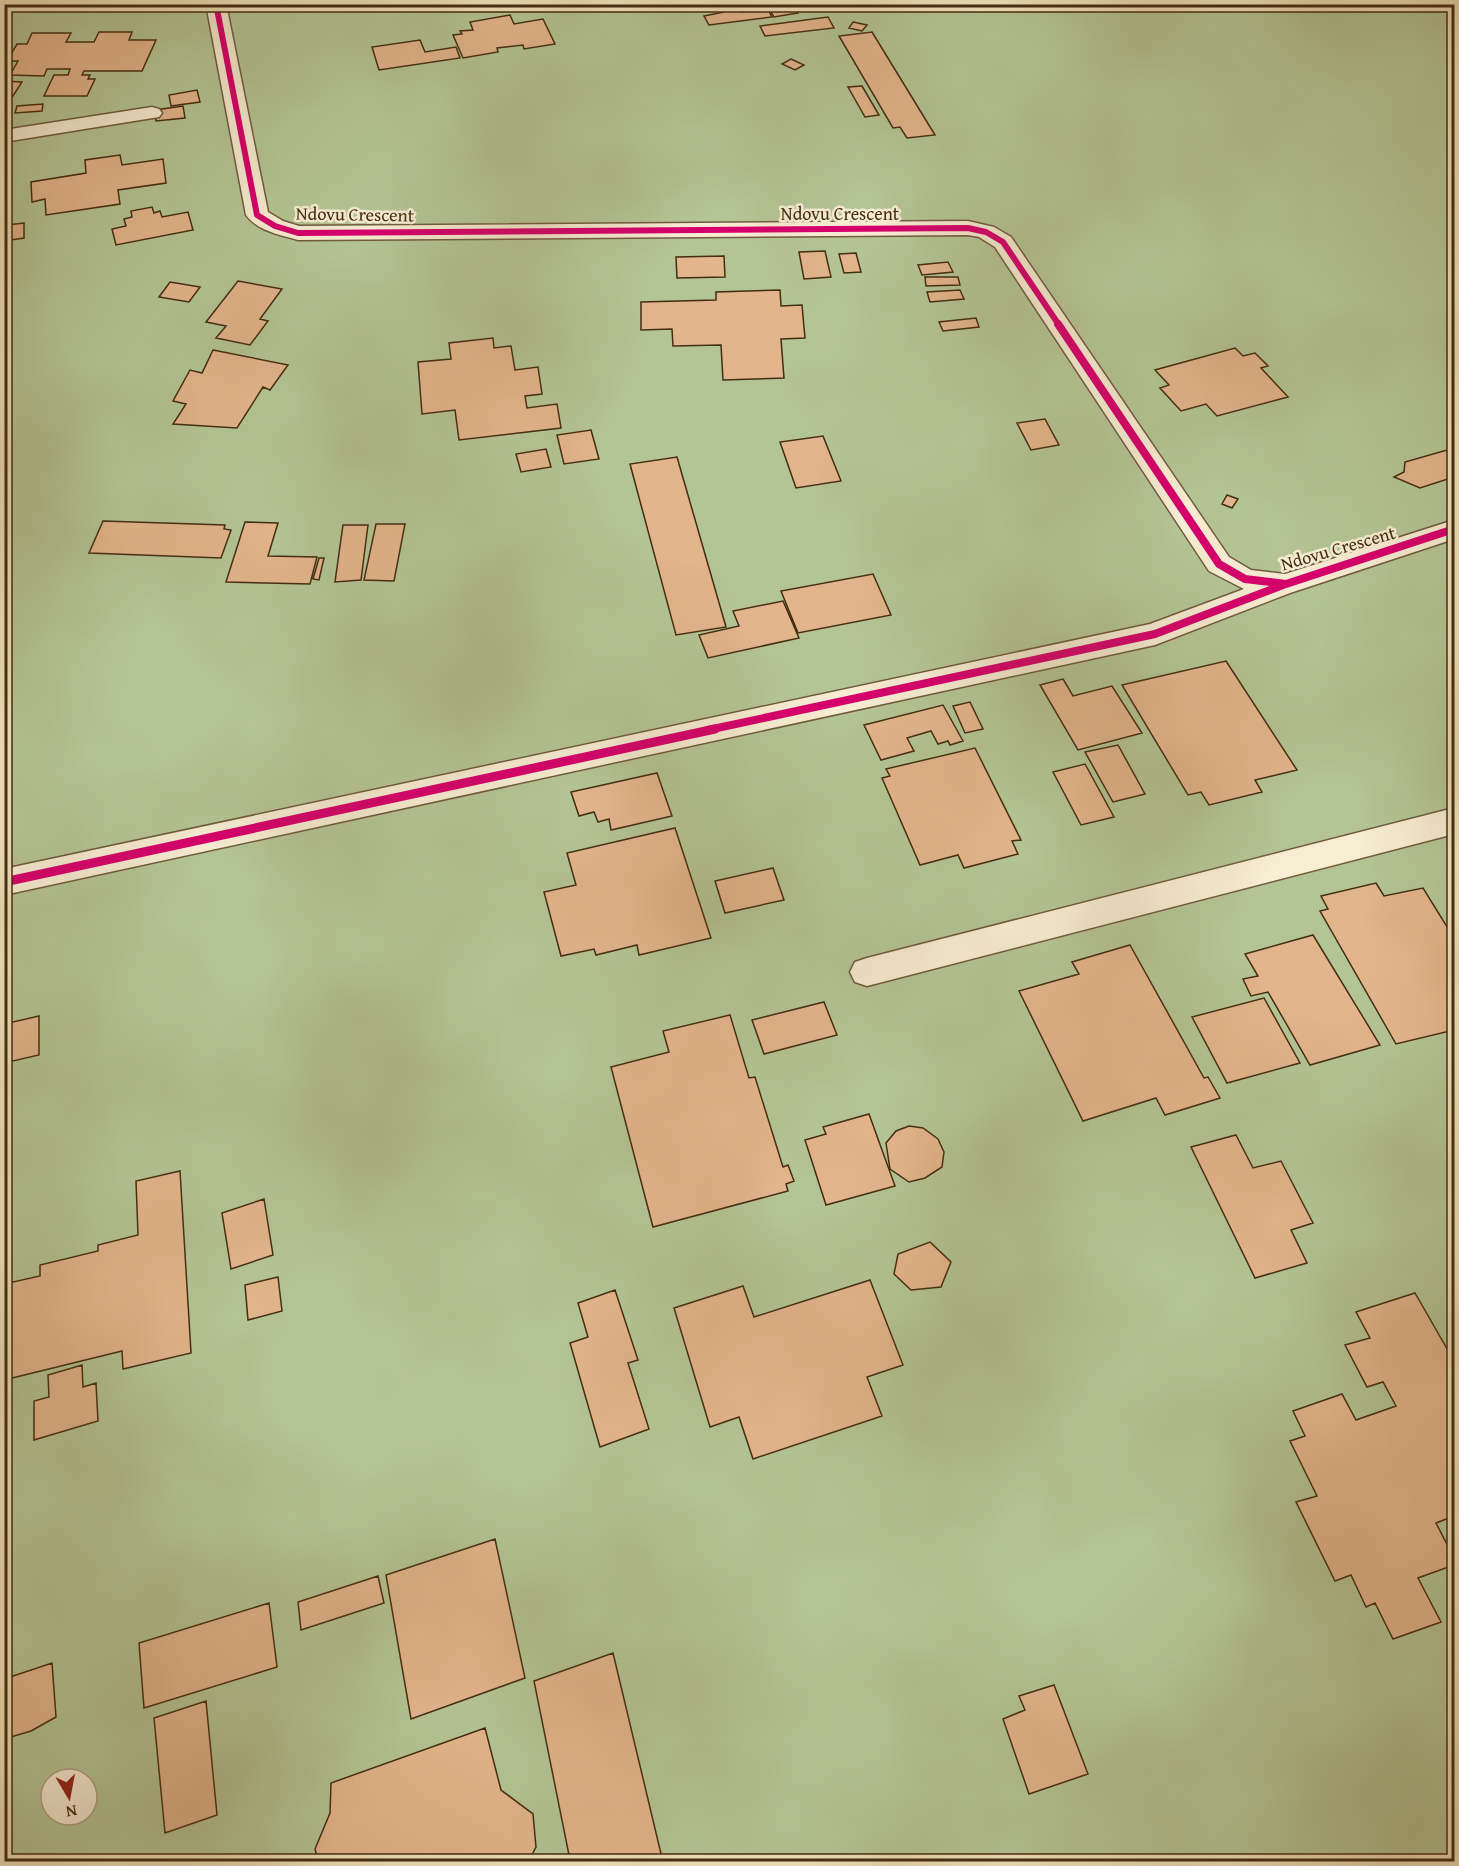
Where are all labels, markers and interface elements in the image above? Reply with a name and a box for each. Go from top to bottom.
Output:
street label: Ndovu Crescent [296,199,415,229]
street label: Ndovu Crescent [781,200,900,227]
street label: Ndovu Crescent [1277,519,1399,577]
north arrow [39,1767,99,1827]
text: N [64,1799,79,1825]

